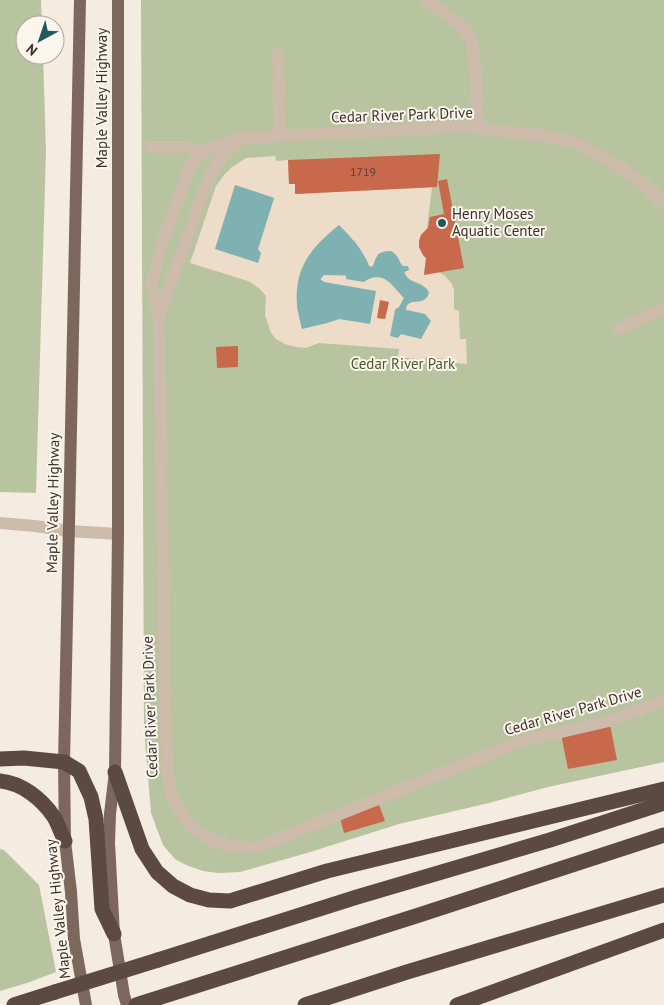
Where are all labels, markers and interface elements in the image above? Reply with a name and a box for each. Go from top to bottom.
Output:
north arrow [15,15,65,65]
street label: Maple Valley Highway [92,28,111,168]
text: N [22,40,41,60]
street label: Cedar River Park Drive [331,103,473,126]
house number: 1719 [350,164,376,179]
place label: Henry Moses Aquatic Center [452,204,545,240]
marker: Henry Moses Aquatic Center [436,217,448,229]
park label: Cedar River Park [351,354,456,373]
street label: Maple Valley Highway [42,433,63,573]
street label: Cedar River Park Drive [138,636,161,778]
street label: Cedar River Park Drive [502,682,644,739]
street label: Maple Valley Highway [41,838,74,980]

